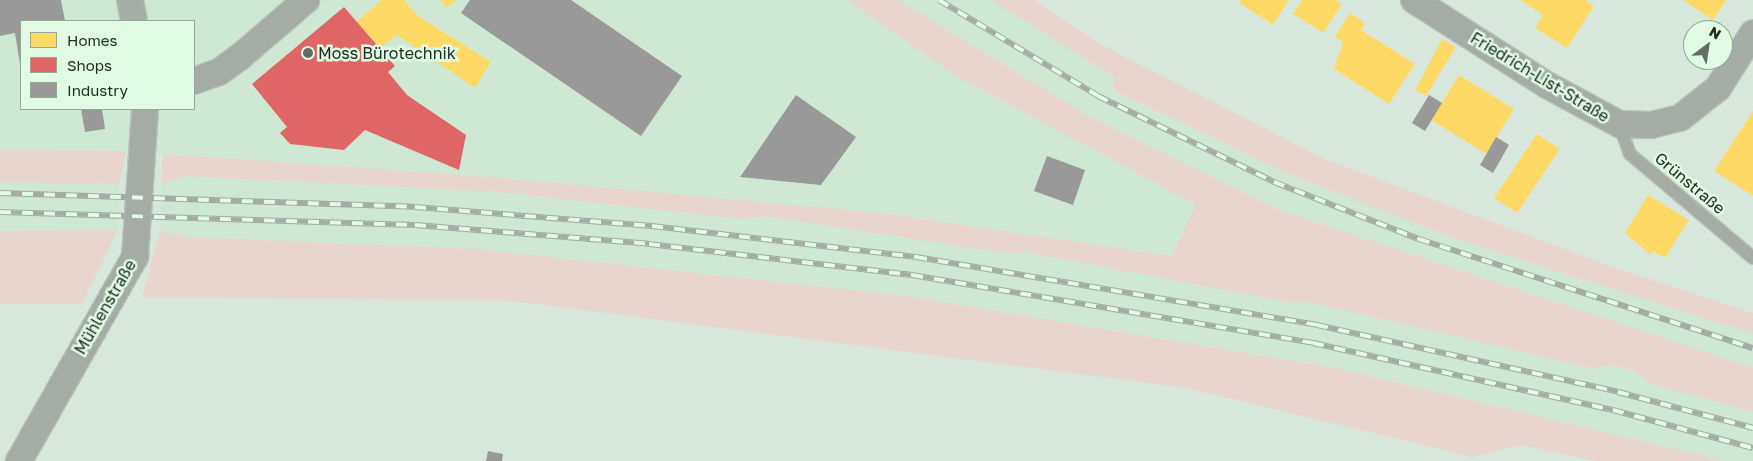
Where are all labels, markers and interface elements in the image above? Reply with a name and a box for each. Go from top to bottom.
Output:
legend [20,20,195,110]
north arrow [1683,20,1733,70]
text: N [1707,23,1724,43]
street label: Friedrich-List-Straße [1467,28,1613,126]
text: Homes [67,31,117,49]
place label: Moss Bürotechnik [318,43,456,63]
marker: Moss Bürotechnik [302,47,314,59]
text: Shops [67,56,112,74]
text: Industry [67,81,128,99]
street label: Grünstraße [1651,148,1729,218]
street label: Mühlenstraße [70,256,140,358]

